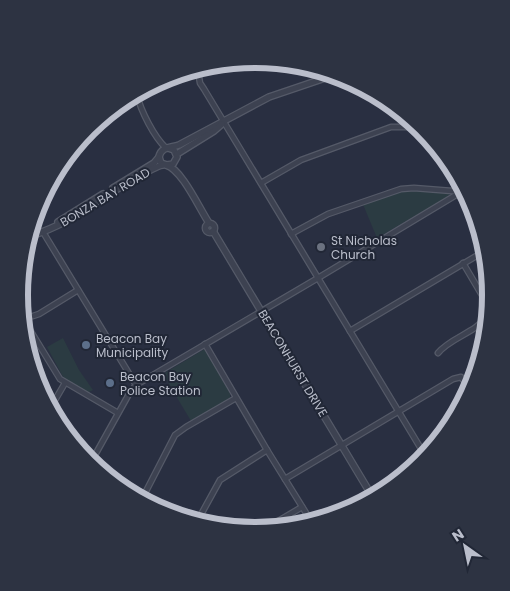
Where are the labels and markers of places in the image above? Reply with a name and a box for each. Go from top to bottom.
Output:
place label: St Nicholas Church [331,232,397,263]
marker: St Nicholas Church [315,241,327,253]
place label: Beacon Bay Municipality [96,330,168,361]
marker: Beacon Bay Municipality [80,339,92,351]
place label: Beacon Bay Police Station [120,368,201,399]
marker: Beacon Bay Police Station [104,377,116,389]

